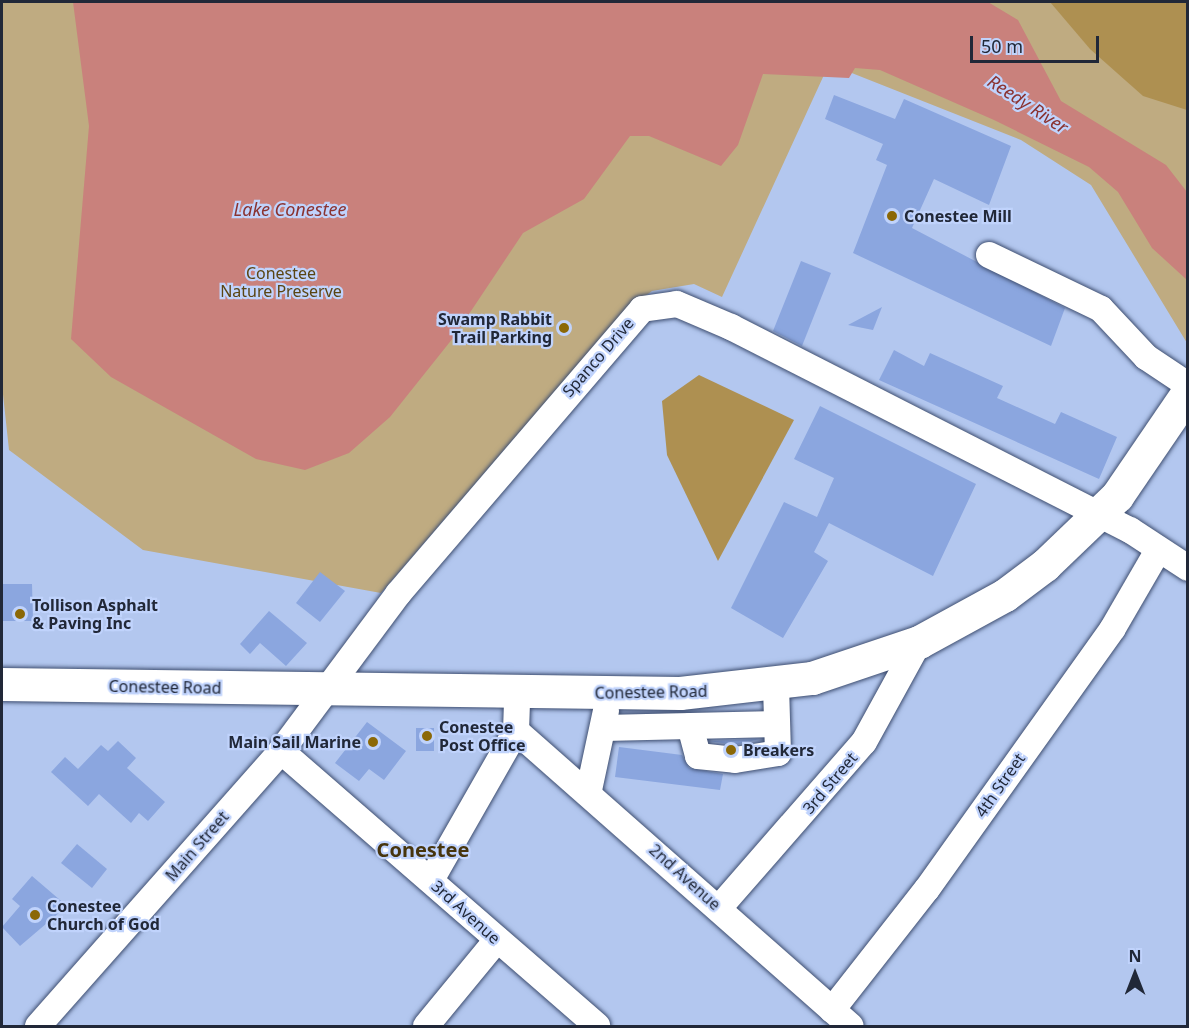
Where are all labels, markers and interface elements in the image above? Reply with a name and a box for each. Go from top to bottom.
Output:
scale bar [973,24,1102,62]
text: 50 m [981,34,1023,58]
water label: Reedy River [984,70,1072,138]
water label: Lake Conestee [234,198,346,220]
place label: Conestee Mill [904,206,1012,226]
marker: Conestee Mill [885,209,899,223]
park label: Conestee Nature Preserve [220,263,342,301]
place label: Swamp Rabbit Trail Parking [438,309,552,347]
street label: Spanco Drive [558,314,638,400]
marker: Swamp Rabbit Trail Parking [557,321,571,335]
place label: Tollison Asphalt & Paving Inc [32,595,158,633]
marker: Tollison Asphalt & Paving Inc [13,607,27,621]
street label: Conestee Road [108,676,222,698]
street label: Conestee Road [594,681,708,703]
place label: Conestee Post Office [439,717,526,755]
marker: Conestee Post Office [420,729,434,743]
place label: Main Sail Marine [228,732,361,752]
marker: Main Sail Marine [366,735,380,749]
place label: Breakers [743,740,814,760]
marker: Breakers [724,743,738,757]
street label: 3rd Street [799,748,861,818]
street label: 4th Street [971,749,1029,821]
street label: Main Street [161,807,233,885]
district label: Conestee [377,837,469,861]
street label: 2nd Avenue [645,840,725,914]
street label: 3rd Avenue [428,876,504,948]
place label: Conestee Church of God [47,896,160,934]
marker: Conestee Church of God [28,908,42,922]
north arrow [1105,944,1165,1004]
text: N [1128,945,1142,967]

